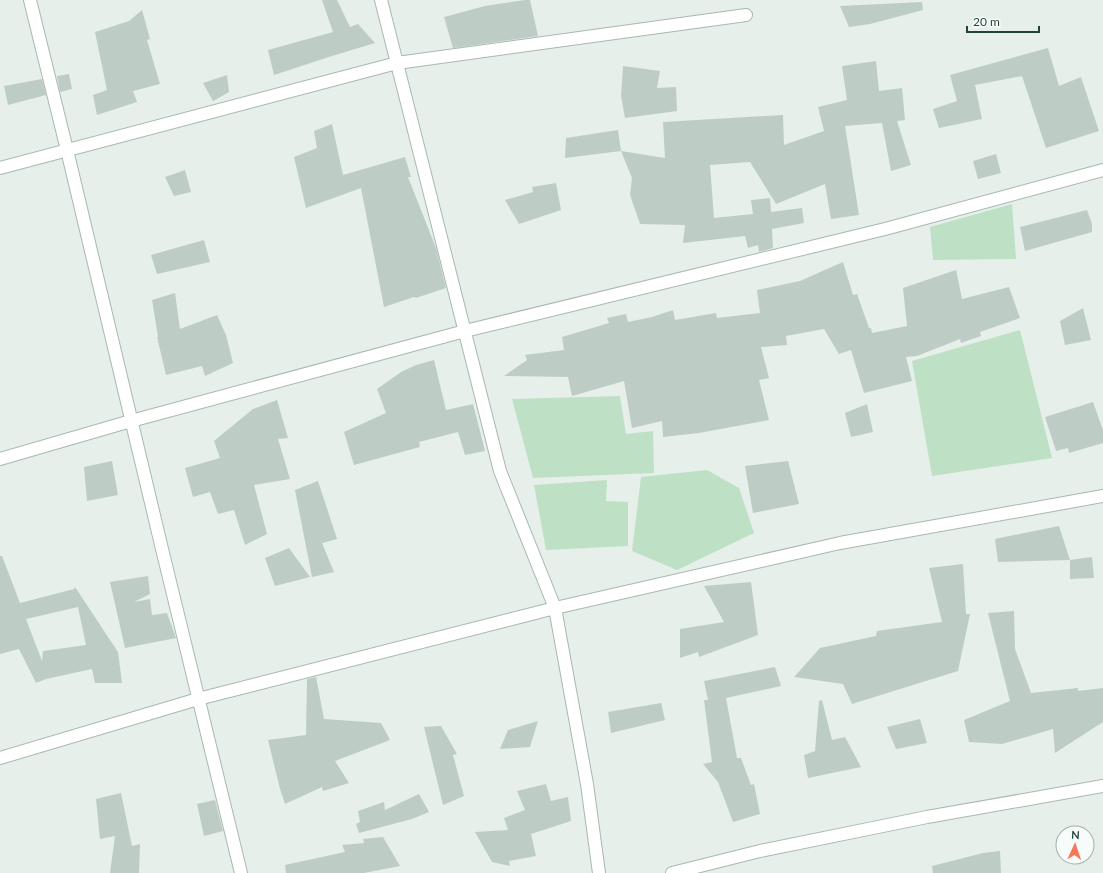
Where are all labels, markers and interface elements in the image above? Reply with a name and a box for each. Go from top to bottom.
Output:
scale bar [967,8,1039,34]
text: 20 m [973,14,1000,29]
north arrow [1055,825,1095,865]
text: N [1071,828,1080,841]

